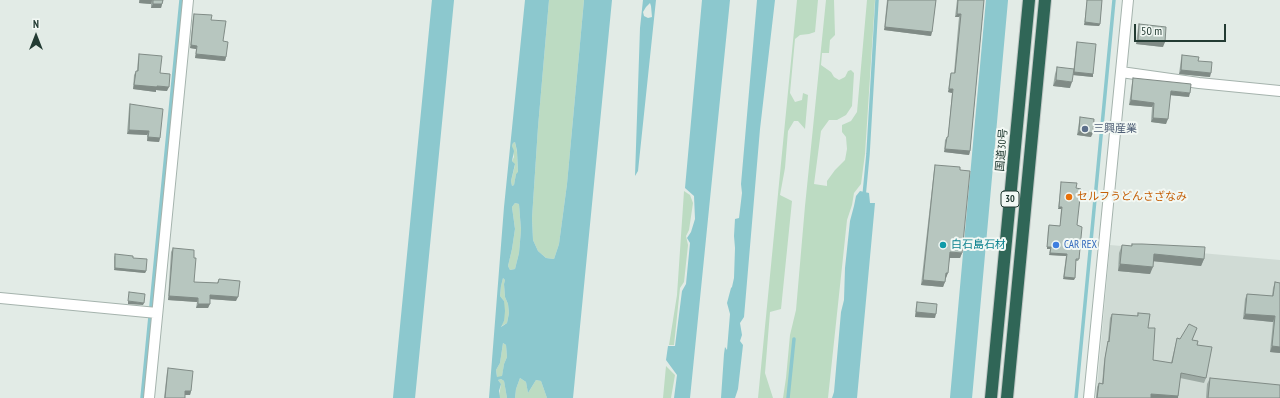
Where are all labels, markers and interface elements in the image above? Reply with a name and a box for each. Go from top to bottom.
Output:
north arrow [16,16,56,56]
scale bar [1136,16,1228,42]
text: N [33,17,39,31]
text: 50 m [1141,23,1162,38]
place label: 三興産業 [1093,122,1137,136]
marker: 三興産業 [1080,124,1090,134]
street label: 国道30号 [994,128,1010,172]
place label: セルフうどんさざなみ [1077,190,1187,204]
road number: 30 [1001,191,1019,207]
marker: セルフうどんさざなみ [1064,192,1074,202]
place label: 白石島石材 [951,238,1006,252]
place label: CAR REX [1064,238,1097,252]
marker: 白石島石材 [938,240,948,250]
marker: CAR REX [1051,240,1061,250]

